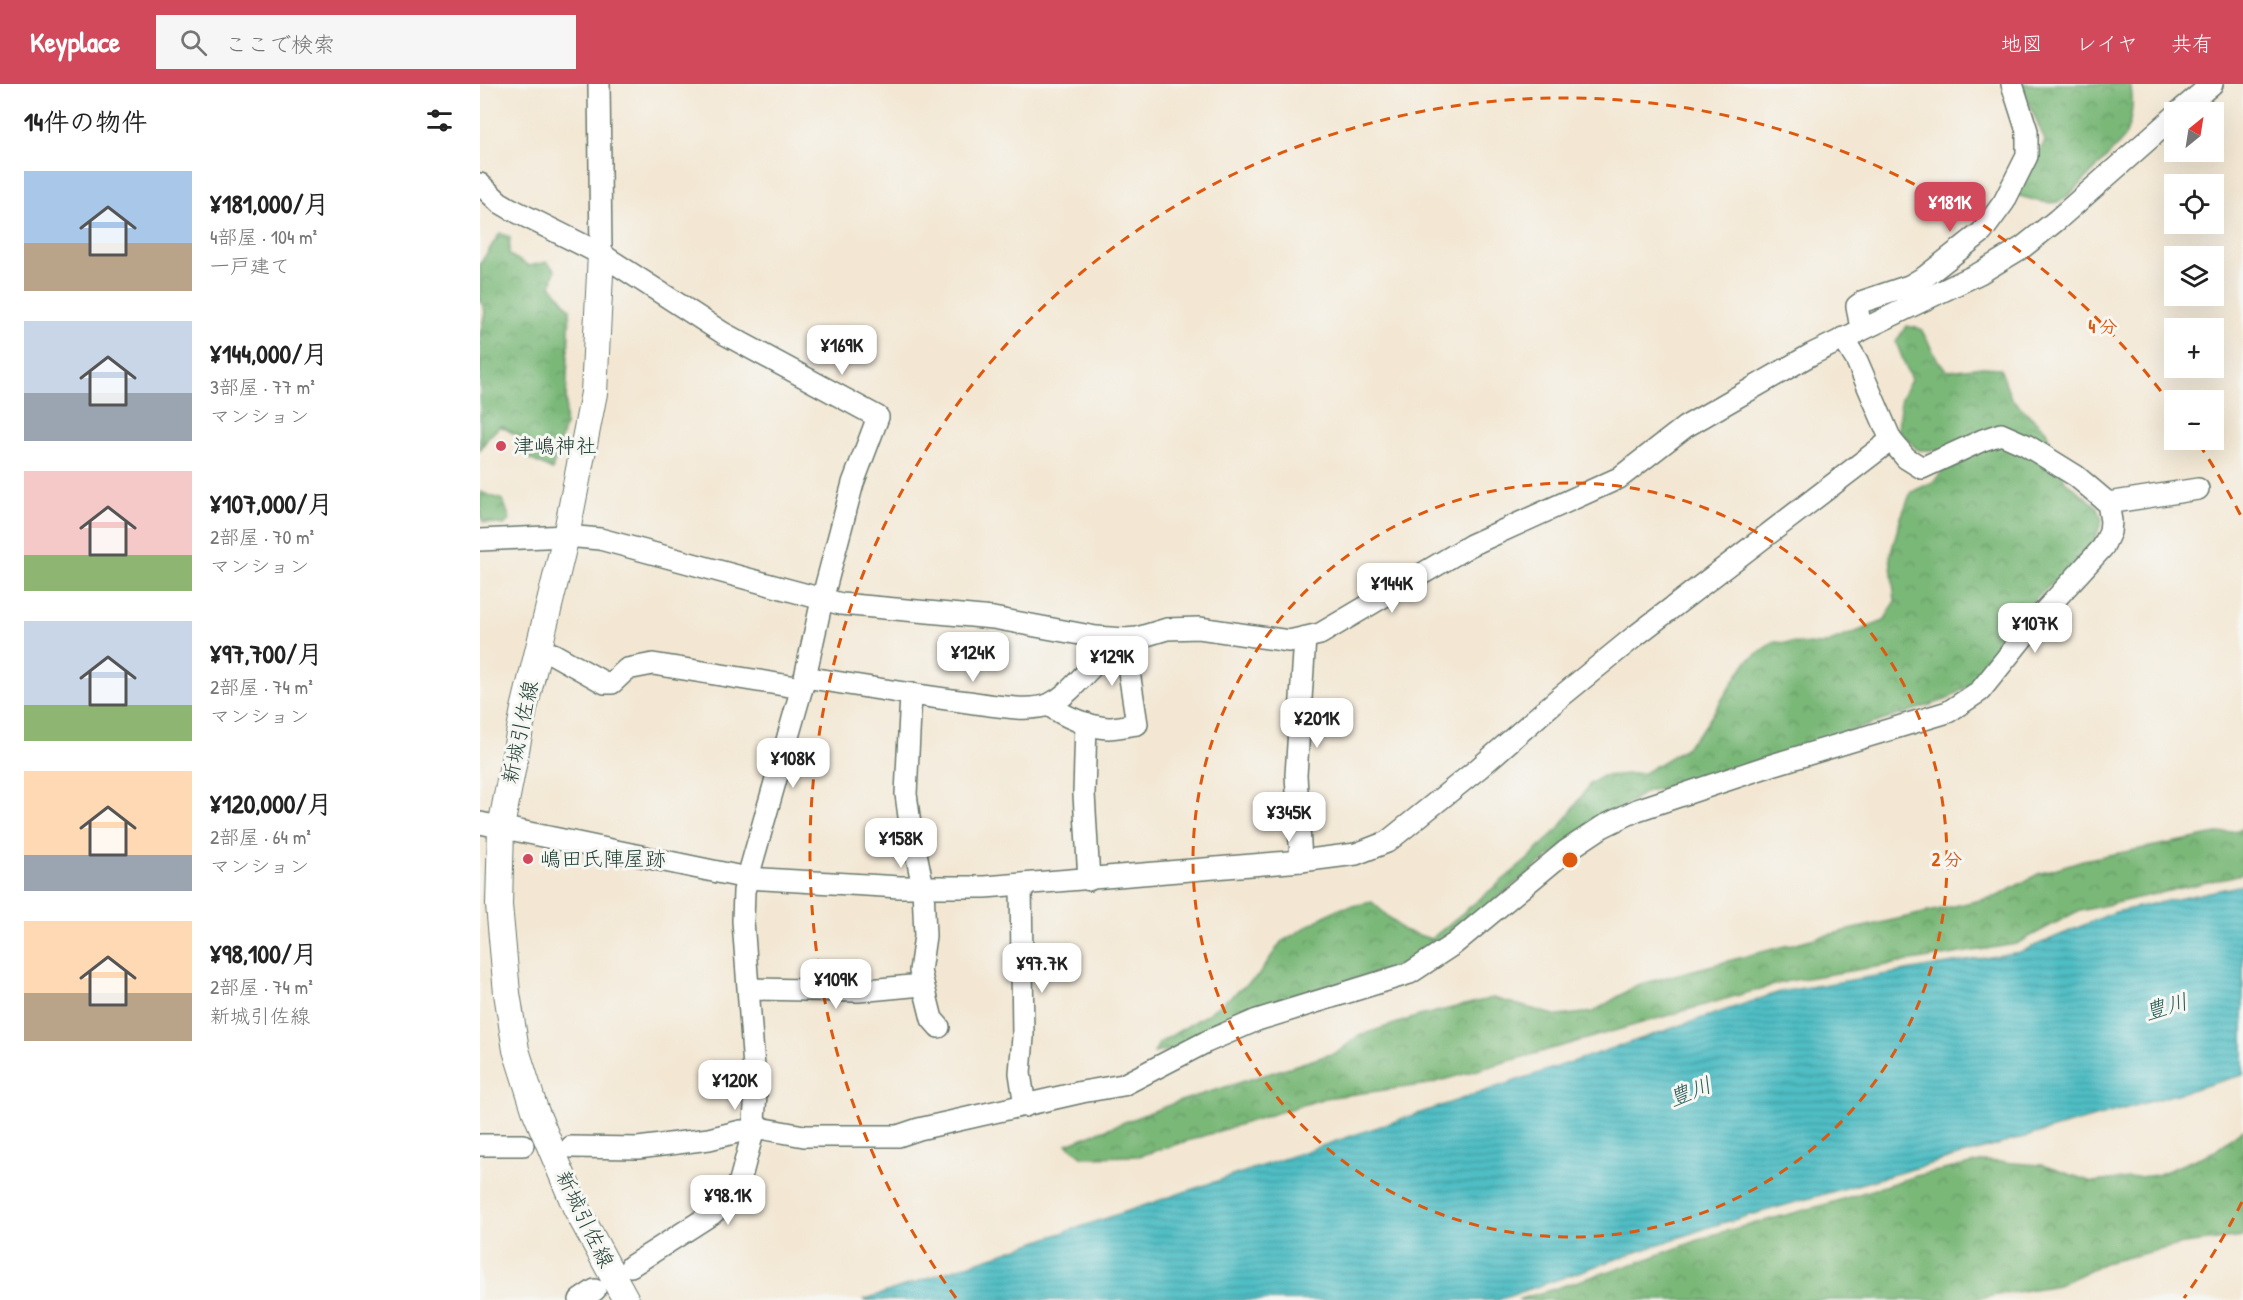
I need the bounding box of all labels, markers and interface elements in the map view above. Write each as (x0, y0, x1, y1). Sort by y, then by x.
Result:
search box (156, 15, 576, 69)
text: Keyplace (30, 23, 120, 61)
icon: search (177, 26, 210, 59)
text: ここで検索 (225, 29, 335, 59)
text: 地図 (2001, 29, 2043, 58)
text: レイヤ (2076, 29, 2138, 58)
text: 共有 (2171, 29, 2213, 58)
north arrow (2164, 102, 2224, 162)
map controls (2164, 102, 2224, 450)
text: 14件の物件 (24, 104, 147, 139)
icon: filters (423, 104, 456, 137)
button: locate (2164, 174, 2224, 234)
pin: ¥181K (1908, 182, 1992, 233)
text: ¥181,000/月 (210, 186, 329, 221)
text: ¥181K (1929, 188, 1971, 215)
icon: home (72, 195, 144, 267)
text: 4部屋 · 104 m² (210, 223, 317, 250)
button: layers (2164, 246, 2224, 306)
text: 一戸建て (210, 252, 290, 279)
text: 4 分 (2089, 314, 2117, 339)
button: + (2164, 318, 2224, 378)
pin: ¥169K (800, 325, 884, 376)
text: ¥169K (821, 331, 863, 358)
text: ¥144,000/月 (210, 336, 328, 371)
icon: home (72, 345, 144, 417)
text: 3部屋 · 77 m² (210, 373, 315, 400)
button: − (2164, 390, 2224, 450)
text: マンション (210, 402, 309, 429)
place label: 津嶋神社 (513, 431, 597, 460)
marker: 津嶋神社 (494, 439, 508, 453)
text: ¥107,000/月 (210, 486, 333, 521)
icon: home (72, 495, 144, 567)
text: 2部屋 · 70 m² (210, 523, 314, 550)
text: マンション (210, 552, 309, 579)
pin: ¥144K (1350, 563, 1434, 614)
text: ¥144K (1371, 569, 1413, 596)
pin: ¥107K (1993, 603, 2077, 654)
text: ¥107K (2012, 609, 2058, 636)
pin: ¥124K (931, 632, 1015, 683)
text: ¥97,700/月 (210, 636, 323, 671)
pin: ¥129K (1070, 636, 1154, 687)
text: ¥124K (951, 638, 995, 665)
text: ¥129K (1090, 642, 1134, 669)
icon: home (72, 645, 144, 717)
text: 2部屋 · 74 m² (210, 673, 313, 700)
street label: 新城引佐線 (494, 678, 545, 786)
pin: ¥201K (1275, 698, 1359, 749)
text: マンション (210, 702, 309, 729)
text: ¥201K (1294, 704, 1340, 731)
pin: ¥108K (751, 738, 835, 789)
text: ¥108K (771, 744, 815, 771)
text: ¥120,000/月 (210, 786, 333, 821)
pin: ¥345K (1247, 792, 1331, 843)
icon: home (72, 795, 144, 867)
text: ¥345K (1267, 798, 1311, 825)
pin: ¥158K (859, 818, 943, 869)
text: 2部屋 · 64 m² (210, 823, 311, 850)
text: ¥158K (879, 824, 923, 851)
place label: 嶋田氏陣屋跡 (540, 844, 666, 873)
text: 2 分 (1932, 847, 1962, 872)
centre of rings (1560, 850, 1580, 870)
text: マンション (210, 852, 309, 879)
marker: 嶋田氏陣屋跡 (521, 852, 535, 866)
text: ¥98,100/月 (210, 936, 318, 971)
pin: ¥97.7K (993, 943, 1091, 994)
icon: home (72, 945, 144, 1017)
text: ¥97.7K (1016, 949, 1068, 976)
pin: ¥109K (794, 959, 878, 1010)
text: ¥109K (814, 965, 858, 992)
text: 2部屋 · 74 m² (210, 973, 313, 1000)
water label: 豊川 (2141, 986, 2191, 1026)
text: 新城引佐線 (210, 1002, 310, 1029)
pin: ¥120K (693, 1060, 777, 1111)
text: ¥120K (712, 1066, 758, 1093)
water label: 豊川 (1664, 1069, 1716, 1113)
street label: 新城引佐線 (549, 1165, 621, 1272)
pin: ¥98.1K (679, 1175, 777, 1226)
text: ¥98.1K (704, 1181, 752, 1208)

